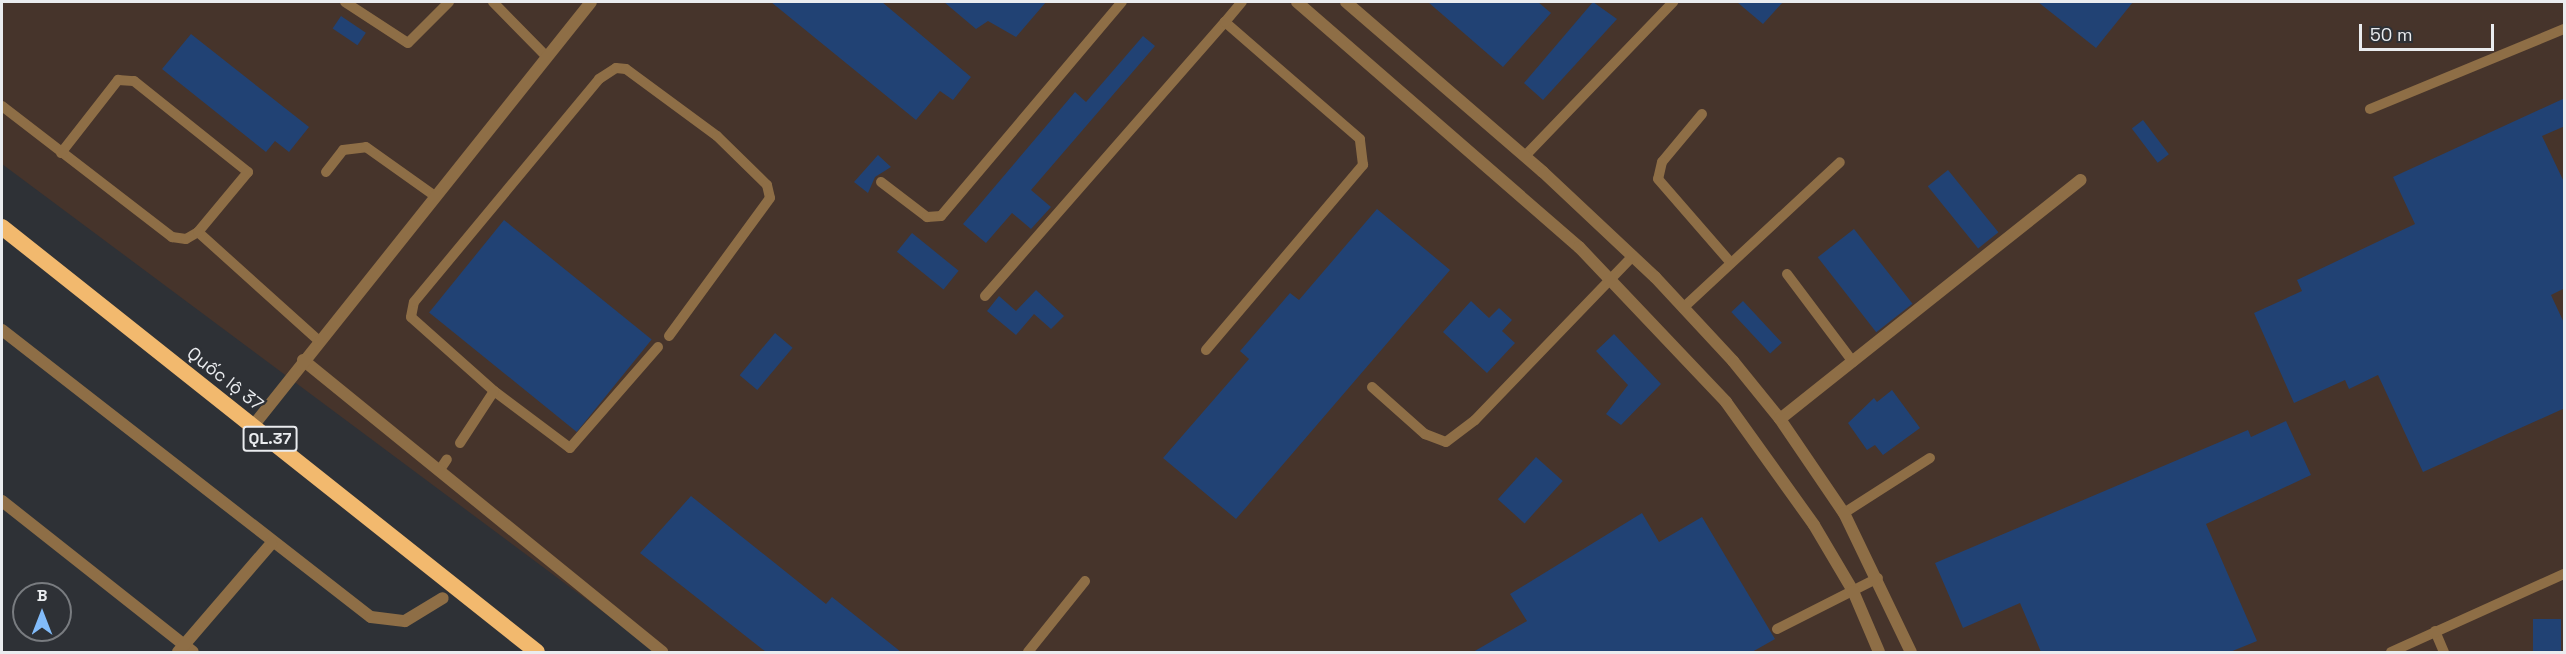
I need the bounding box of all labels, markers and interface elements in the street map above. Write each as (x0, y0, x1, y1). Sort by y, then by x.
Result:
scale bar (2362, 12, 2497, 50)
text: 50 m (2370, 23, 2412, 46)
street label: Quốc lộ 37 (183, 343, 267, 415)
road number: QL.37 (242, 426, 298, 452)
north arrow (12, 582, 72, 642)
text: B (37, 585, 47, 606)

